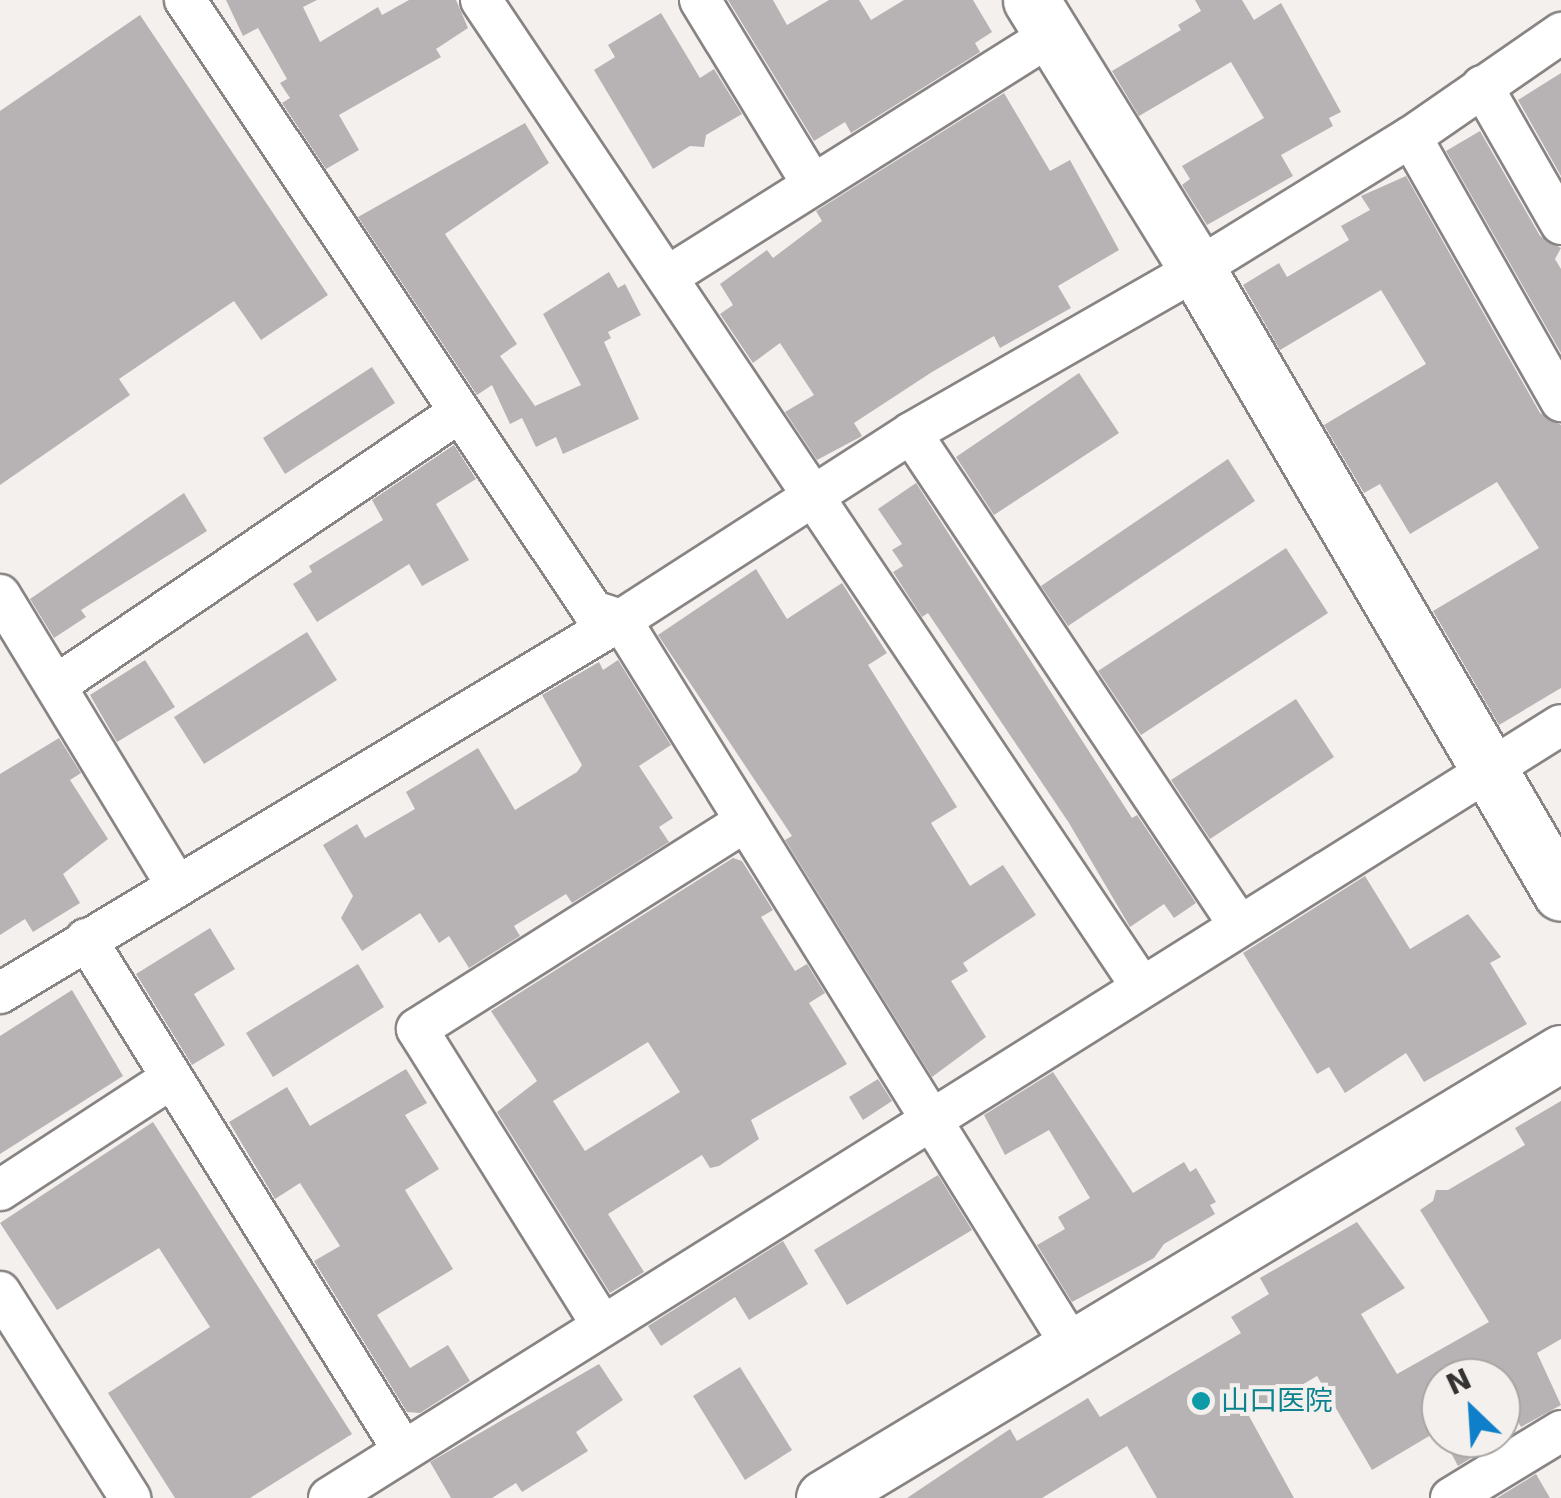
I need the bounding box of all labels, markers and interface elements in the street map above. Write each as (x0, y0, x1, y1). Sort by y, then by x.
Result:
north arrow (1421, 1358, 1521, 1458)
text: N (1441, 1362, 1477, 1402)
place label: 山口医院 (1221, 1384, 1333, 1418)
marker: 山口医院 (1190, 1390, 1212, 1412)

